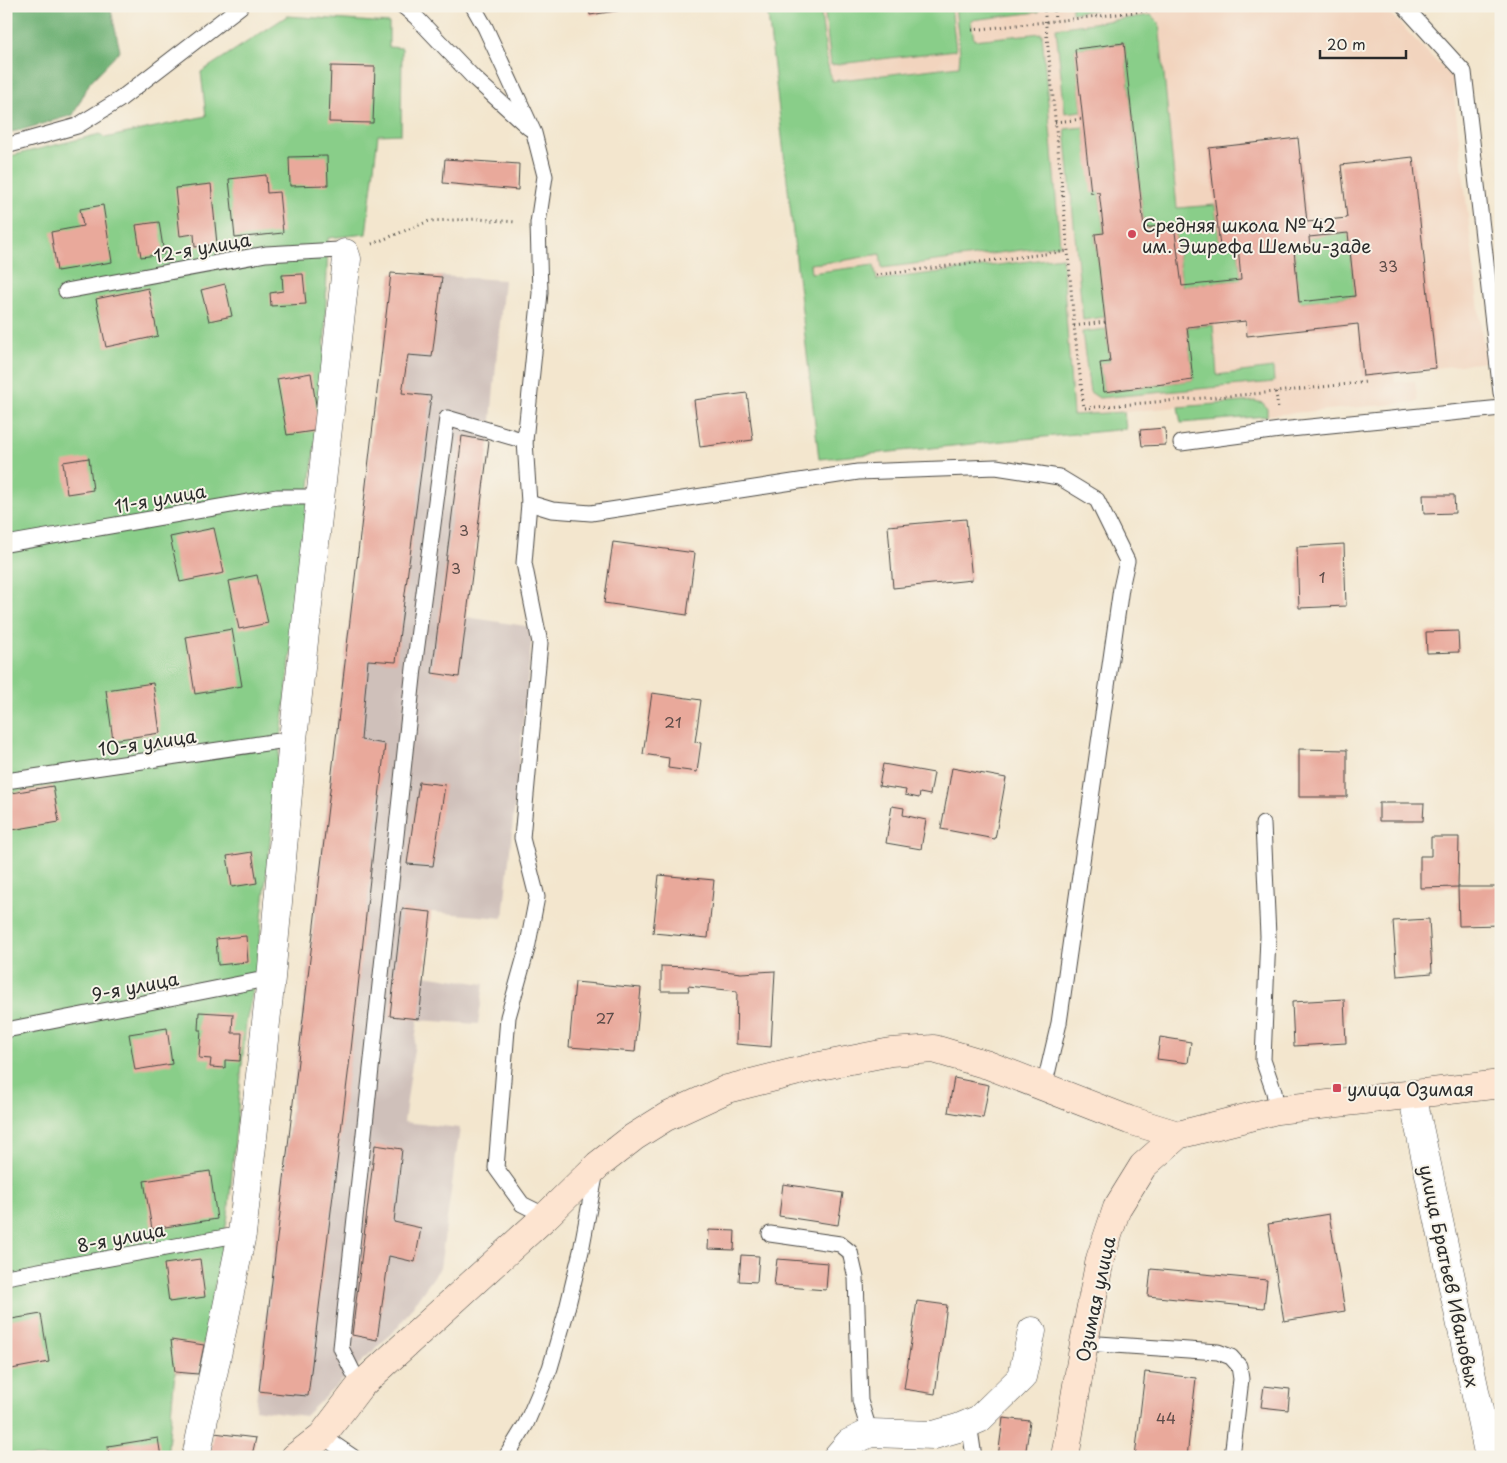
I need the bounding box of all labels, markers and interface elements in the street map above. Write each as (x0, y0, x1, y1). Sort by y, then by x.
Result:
scale bar (1320, 28, 1406, 60)
text: 20 m (1327, 32, 1366, 55)
place label: Средняя школа № 42 им. Эшрефа Шемьи-заде (1142, 211, 1371, 259)
street label: 12-я улица (151, 225, 253, 269)
marker: Средняя школа № 42 им. Эшрефа Шемьи-заде (1126, 228, 1138, 240)
house number: 33 (1378, 254, 1398, 277)
street label: 11-я улица (112, 477, 209, 519)
house number: 3 (459, 518, 469, 541)
house number: 3 (451, 556, 461, 579)
house number: 1 (1319, 565, 1325, 588)
house number: 21 (664, 710, 682, 733)
street label: 10-я улица (96, 722, 199, 762)
street label: 9-я улица (89, 964, 182, 1008)
house number: 27 (596, 1006, 615, 1029)
place label: улица Озимая (1347, 1075, 1474, 1102)
marker: улица Озимая (1331, 1082, 1343, 1094)
street label: улица Братьев Ивановых (1413, 1162, 1487, 1390)
street label: 8-я улица (75, 1215, 168, 1259)
street label: Озимая улица (1069, 1233, 1122, 1364)
house number: 44 (1156, 1406, 1176, 1429)

